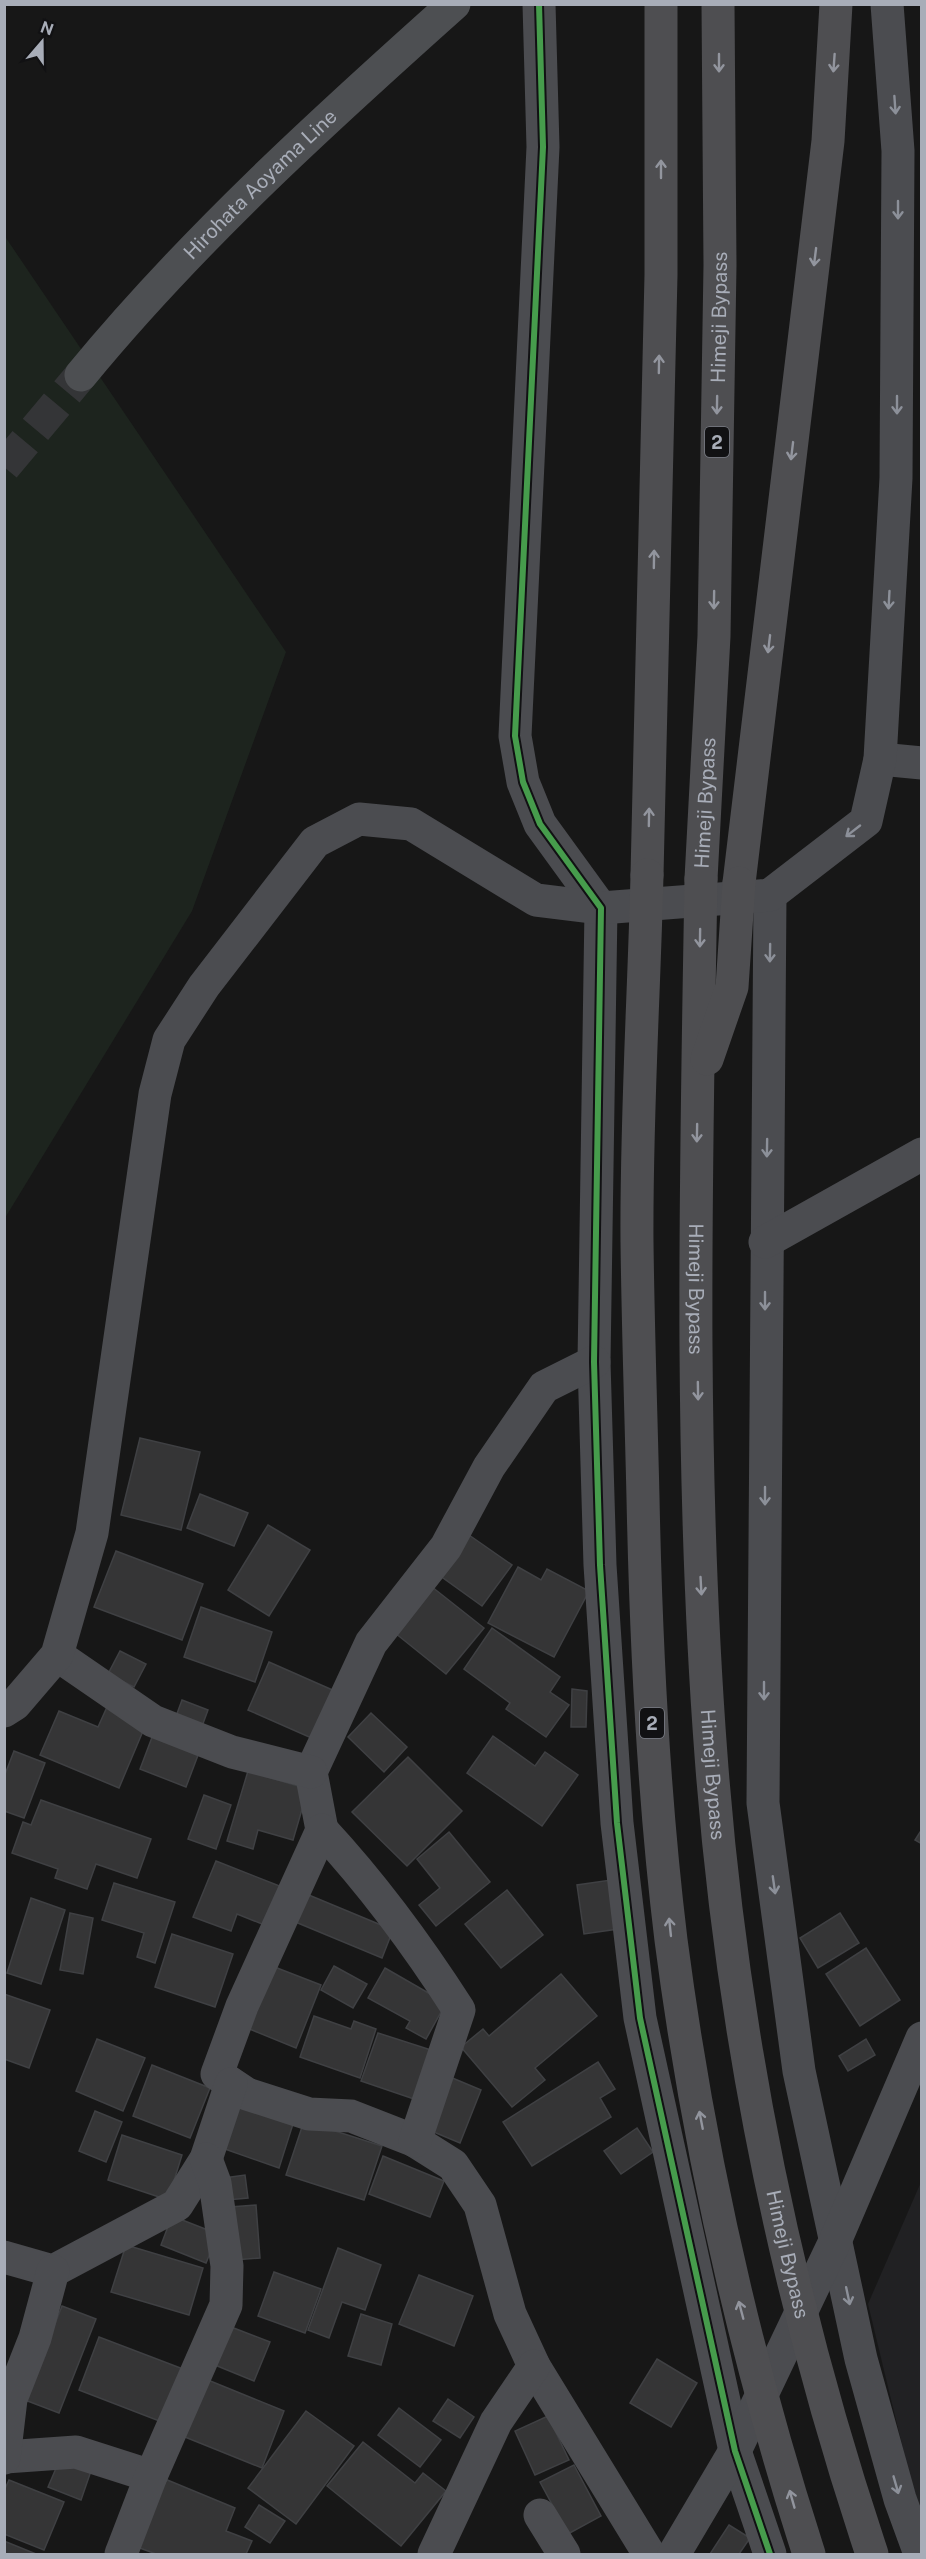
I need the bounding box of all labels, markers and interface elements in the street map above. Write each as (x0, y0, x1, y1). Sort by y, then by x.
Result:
north arrow (12, 12, 72, 72)
text: N (38, 17, 56, 39)
one-way arrow (713, 52, 725, 72)
one-way arrow (828, 52, 839, 72)
one-way arrow (890, 94, 901, 114)
street label: Hirohata Aoyama Line (179, 104, 342, 264)
one-way arrow (655, 160, 667, 180)
one-way arrow (892, 199, 904, 219)
one-way arrow (809, 247, 820, 266)
street label: Himeji Bypass (706, 252, 732, 383)
one-way arrow (653, 355, 665, 375)
one-way arrow (712, 394, 723, 414)
one-way arrow (891, 394, 903, 414)
road number: 2 (705, 427, 729, 457)
one-way arrow (786, 440, 797, 460)
one-way arrow (649, 550, 660, 570)
one-way arrow (708, 589, 720, 609)
one-way arrow (884, 589, 895, 609)
one-way arrow (763, 634, 774, 654)
street label: Himeji Bypass (690, 737, 721, 869)
one-way arrow (643, 807, 654, 827)
one-way arrow (846, 824, 862, 837)
one-way arrow (694, 927, 706, 947)
one-way arrow (764, 943, 775, 963)
one-way arrow (691, 1122, 703, 1142)
one-way arrow (761, 1138, 773, 1158)
street label: Himeji Bypass (684, 1223, 708, 1355)
one-way arrow (759, 1290, 771, 1310)
one-way arrow (692, 1380, 704, 1400)
one-way arrow (759, 1485, 771, 1505)
one-way arrow (696, 1575, 707, 1595)
one-way arrow (758, 1680, 769, 1700)
road number: 2 (640, 1708, 664, 1738)
street label: Himeji Bypass (696, 1708, 730, 1841)
one-way arrow (768, 1875, 779, 1894)
one-way arrow (664, 1918, 675, 1937)
one-way arrow (695, 2110, 706, 2130)
street label: Himeji Bypass (761, 2188, 814, 2321)
one-way arrow (843, 2286, 854, 2305)
one-way arrow (735, 2301, 746, 2320)
one-way arrow (891, 2475, 902, 2494)
one-way arrow (786, 2490, 797, 2509)

